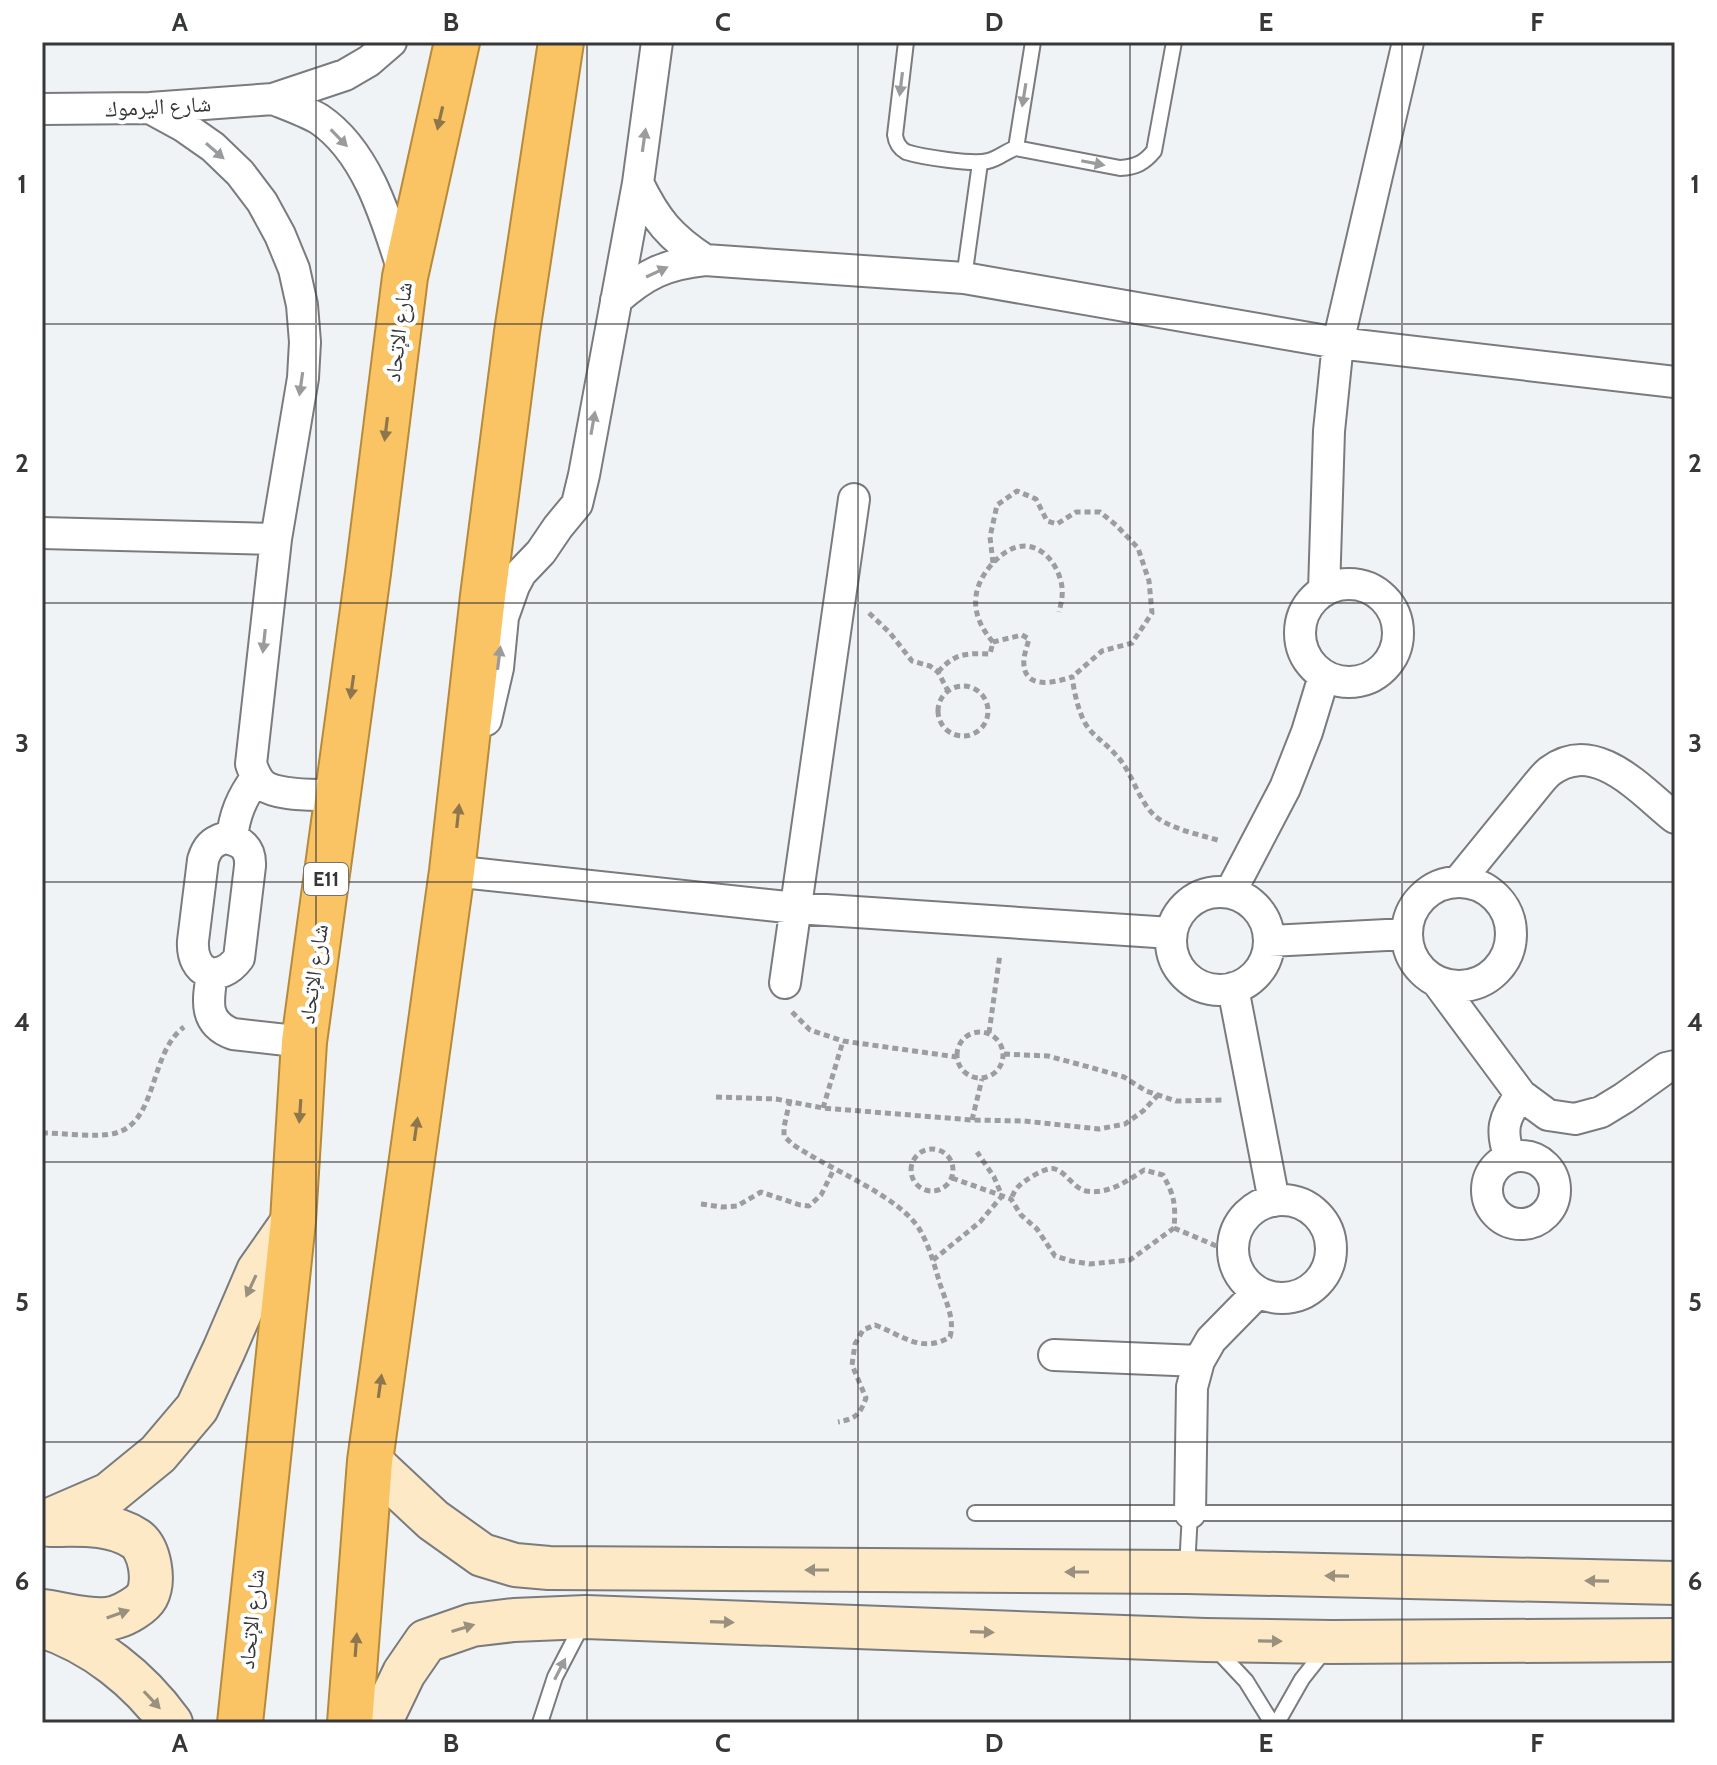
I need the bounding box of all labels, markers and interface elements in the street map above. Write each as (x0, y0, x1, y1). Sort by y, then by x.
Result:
text: A (172, 6, 189, 38)
text: B (443, 6, 459, 38)
text: C (715, 6, 731, 38)
text: D (985, 6, 1003, 38)
text: E (1259, 6, 1273, 38)
text: F (1530, 6, 1544, 38)
one-way arrow (894, 71, 907, 96)
one-way arrow (1018, 83, 1030, 108)
street label: شارع اليرموك (104, 90, 212, 123)
one-way arrow (433, 106, 446, 131)
one-way arrow (638, 127, 651, 152)
one-way arrow (330, 128, 348, 147)
one-way arrow (206, 141, 225, 159)
one-way arrow (1081, 157, 1106, 169)
text: 1 (17, 168, 27, 200)
text: 1 (1690, 168, 1700, 200)
one-way arrow (645, 265, 668, 279)
street label: شارع الإتحاد (379, 281, 418, 383)
one-way arrow (294, 372, 307, 397)
one-way arrow (588, 411, 600, 436)
one-way arrow (379, 417, 392, 442)
text: 2 (15, 447, 29, 479)
text: 2 (1688, 447, 1702, 479)
one-way arrow (257, 629, 270, 654)
one-way arrow (493, 645, 506, 670)
one-way arrow (346, 675, 359, 700)
text: 3 (15, 727, 29, 759)
text: 3 (1688, 727, 1702, 759)
one-way arrow (452, 803, 465, 828)
road number: E11 (304, 863, 348, 895)
street label: شارع الإتحاد (293, 923, 334, 1026)
text: 4 (14, 1006, 30, 1038)
text: 4 (1687, 1006, 1703, 1038)
one-way arrow (293, 1099, 306, 1124)
one-way arrow (410, 1116, 423, 1141)
one-way arrow (244, 1274, 257, 1298)
text: 5 (15, 1286, 29, 1318)
text: 5 (1688, 1286, 1702, 1318)
one-way arrow (374, 1374, 387, 1399)
one-way arrow (804, 1564, 829, 1576)
text: 6 (15, 1565, 29, 1597)
text: 6 (1688, 1565, 1702, 1597)
one-way arrow (1064, 1566, 1089, 1578)
street label: شارع الإتحاد (233, 1568, 270, 1670)
one-way arrow (1324, 1569, 1349, 1582)
one-way arrow (1584, 1575, 1609, 1587)
one-way arrow (106, 1608, 130, 1620)
one-way arrow (710, 1616, 735, 1629)
one-way arrow (452, 1621, 476, 1634)
one-way arrow (970, 1625, 995, 1638)
one-way arrow (350, 1632, 363, 1657)
one-way arrow (1258, 1635, 1283, 1647)
one-way arrow (553, 1657, 566, 1680)
one-way arrow (143, 1689, 160, 1709)
text: A (172, 1727, 189, 1759)
text: B (443, 1727, 459, 1759)
text: C (715, 1727, 731, 1759)
text: D (985, 1727, 1003, 1759)
text: E (1259, 1727, 1273, 1759)
text: F (1530, 1727, 1544, 1759)

